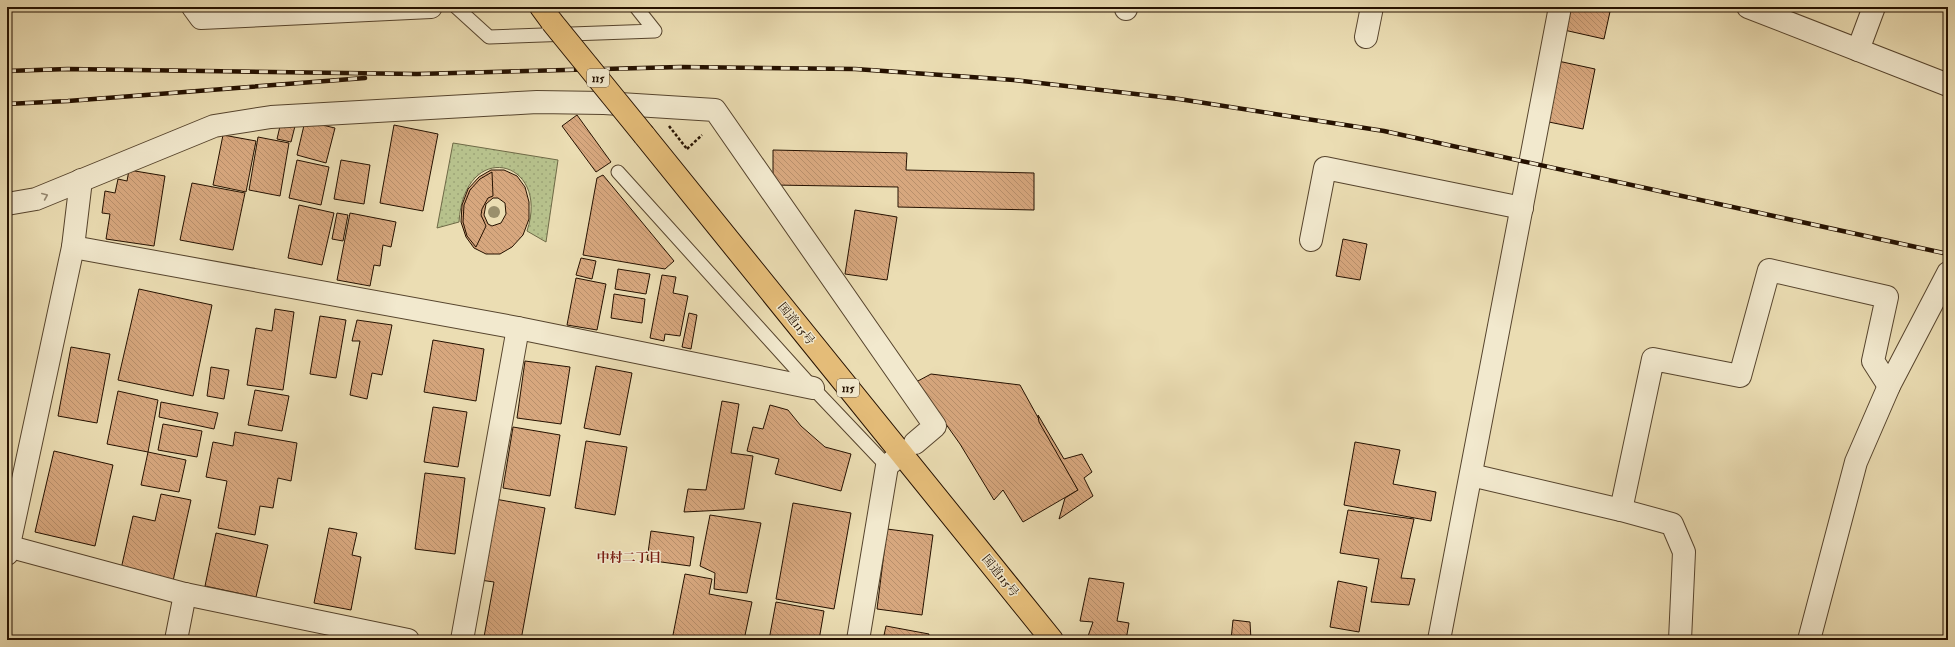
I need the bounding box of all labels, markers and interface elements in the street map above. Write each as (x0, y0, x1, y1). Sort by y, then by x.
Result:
road number: 115 (587, 69, 609, 87)
one-way arrow (41, 192, 48, 200)
street label: 国道115号 (774, 300, 818, 348)
road number: 115 (837, 379, 859, 397)
district label: 中村二丁目 (596, 550, 662, 566)
street label: 国道115号 (978, 552, 1022, 600)

